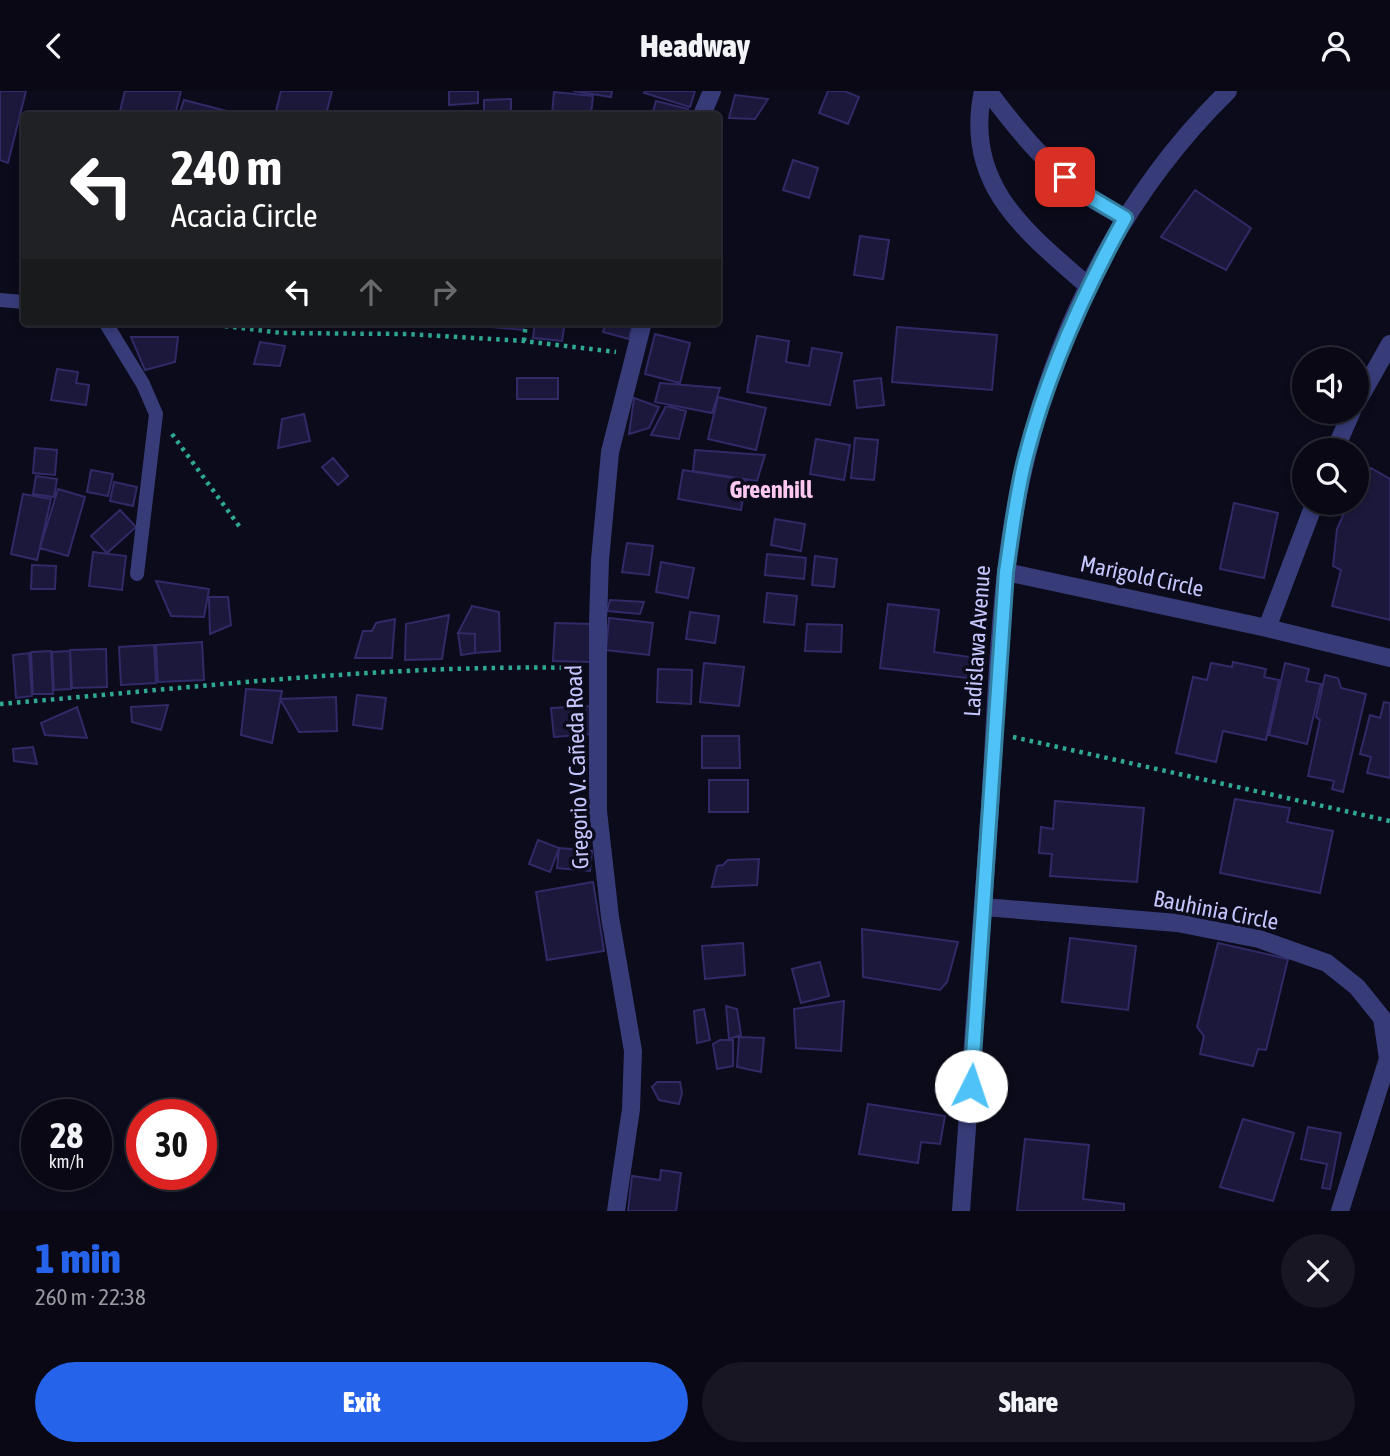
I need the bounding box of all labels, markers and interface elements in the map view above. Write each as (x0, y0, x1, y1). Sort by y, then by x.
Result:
icon: back (35, 27, 73, 65)
text: Headway (640, 27, 750, 64)
icon: person (1317, 27, 1355, 65)
text: 240 m (171, 139, 282, 195)
icon: left (56, 140, 147, 231)
pin (1035, 147, 1095, 207)
icon: arrive (1046, 158, 1084, 196)
text: Acacia Circle (171, 197, 318, 234)
icon: left (279, 273, 317, 311)
icon: ahead (352, 273, 390, 311)
icon: right (425, 273, 463, 311)
map controls (1292, 347, 1369, 515)
button: sound (1292, 347, 1369, 424)
button: search (1292, 438, 1369, 515)
district label: Greenhill (730, 476, 813, 503)
street label: Marigold Circle (1078, 550, 1206, 602)
street label: Ladislawa Avenue (959, 564, 995, 718)
street label: Gregorio V. Cañeda Road (560, 664, 594, 870)
street label: Bauhinia Circle (1151, 885, 1281, 935)
position arrow (934, 1049, 1008, 1123)
speed limit sign: 30 (126, 1099, 217, 1190)
text: 28 (50, 1115, 83, 1155)
text: km/h (49, 1151, 84, 1172)
text: 1 min (35, 1234, 121, 1282)
button: close (1281, 1234, 1355, 1308)
text: 260 m · 22:38 (35, 1284, 146, 1310)
button: Exit (35, 1362, 688, 1442)
button: Share (702, 1362, 1355, 1442)

